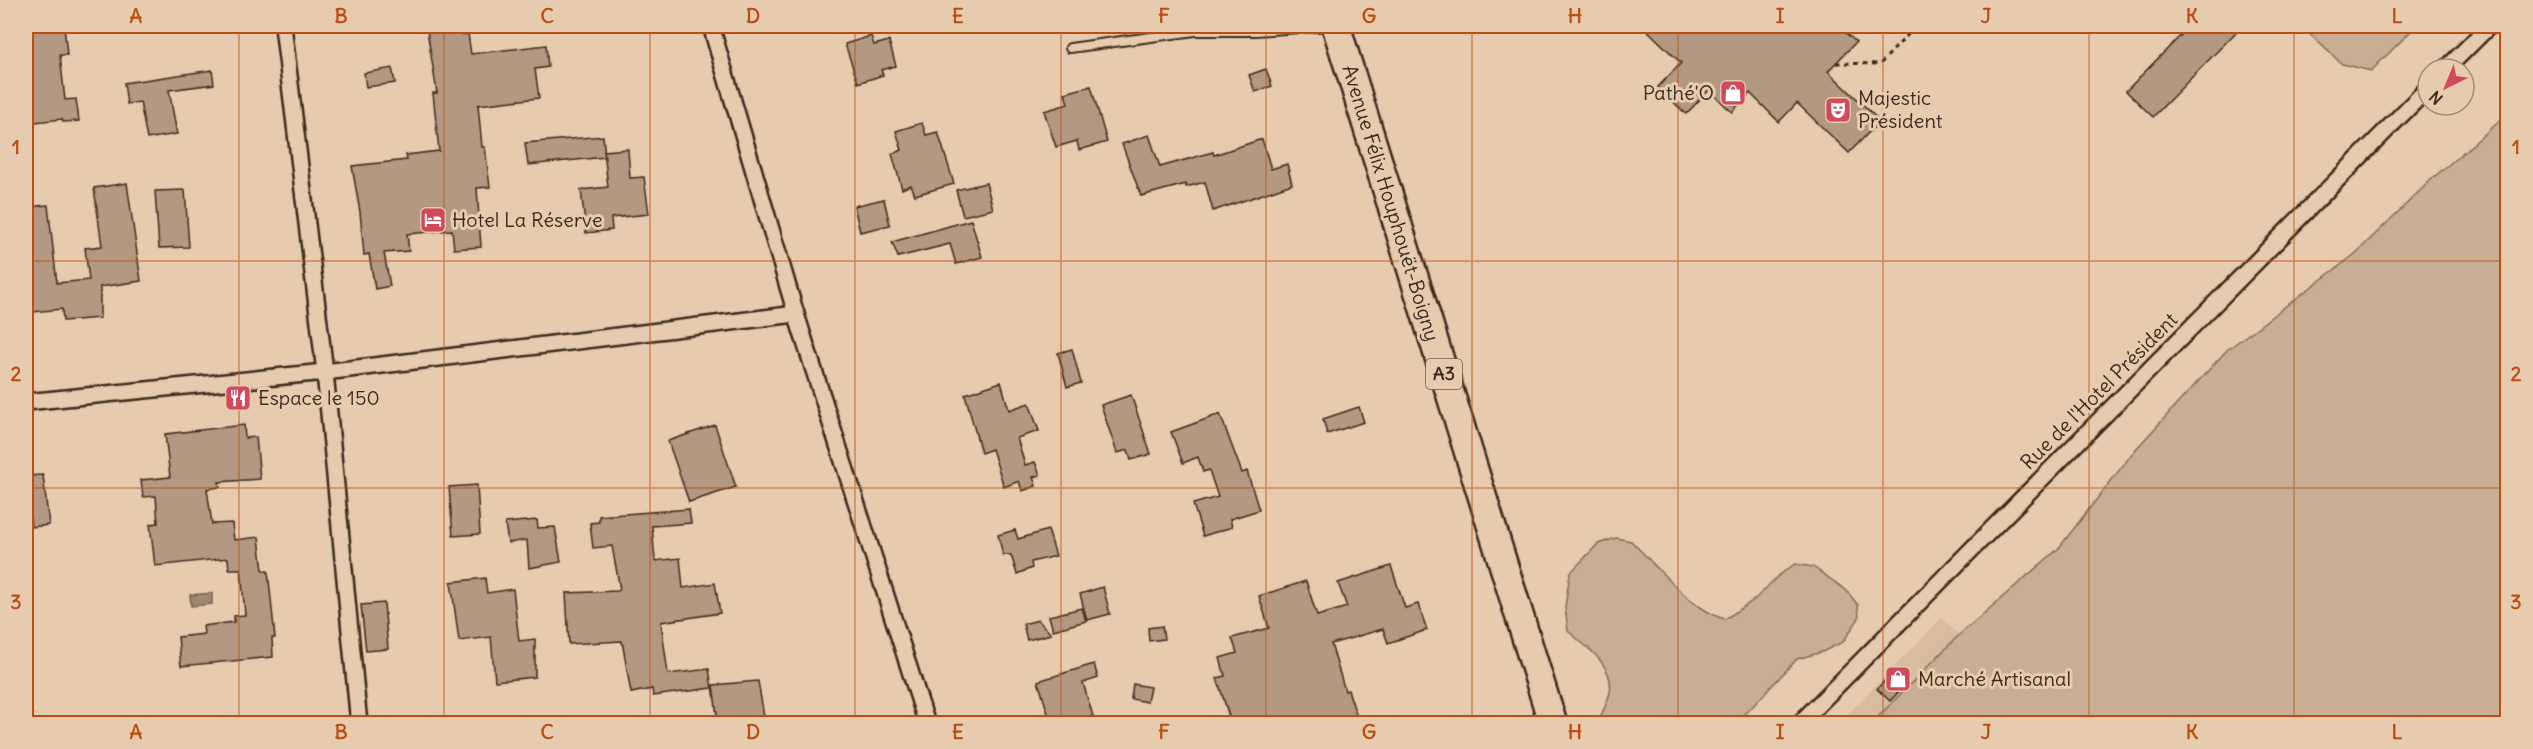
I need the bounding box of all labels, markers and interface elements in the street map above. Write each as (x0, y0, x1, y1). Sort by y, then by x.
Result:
text: A (130, 3, 143, 28)
text: B (334, 3, 348, 28)
text: C (540, 3, 554, 28)
text: D (746, 3, 760, 28)
text: E (952, 3, 964, 28)
text: F (1158, 3, 1170, 28)
text: G (1362, 3, 1376, 28)
text: H (1568, 3, 1582, 28)
text: I (1776, 3, 1785, 28)
text: J (1981, 3, 1992, 28)
text: K (2186, 3, 2199, 28)
text: L (2392, 3, 2403, 28)
north arrow (2416, 57, 2476, 117)
street label: Avenue Félix Houphouët-Boigny (1337, 62, 1446, 344)
shop icon: Pathé'O (1718, 78, 1748, 108)
place label: Pathé'O (1643, 80, 1714, 105)
place label: Majestic Président (1858, 85, 1943, 133)
text: N (2425, 87, 2447, 109)
theatre icon: Majestic Président (1823, 95, 1853, 125)
text: 1 (12, 134, 20, 159)
text: 1 (2512, 134, 2520, 159)
hotel icon: Hotel La Réserve (418, 205, 448, 235)
place label: Hotel La Réserve (452, 207, 603, 232)
street label: Rue de l'Hotel Président (2015, 307, 2183, 474)
road number: A3 (1426, 359, 1462, 389)
text: 2 (11, 361, 22, 386)
text: 2 (2511, 361, 2522, 386)
restaurant icon: Espace le 150 (223, 383, 253, 413)
place label: Espace le 150 (258, 385, 380, 410)
text: 3 (10, 589, 22, 614)
text: 3 (2510, 589, 2522, 614)
shop icon: Marché Artisanal (1883, 664, 1913, 694)
place label: Marché Artisanal (1918, 666, 2071, 691)
text: A (130, 719, 143, 744)
text: B (334, 719, 348, 744)
text: C (540, 719, 554, 744)
text: D (746, 719, 760, 744)
text: E (952, 719, 964, 744)
text: F (1158, 719, 1170, 744)
text: G (1362, 719, 1376, 744)
text: H (1568, 719, 1582, 744)
text: I (1776, 719, 1785, 744)
text: J (1981, 719, 1992, 744)
text: K (2186, 719, 2199, 744)
text: L (2392, 719, 2403, 744)

